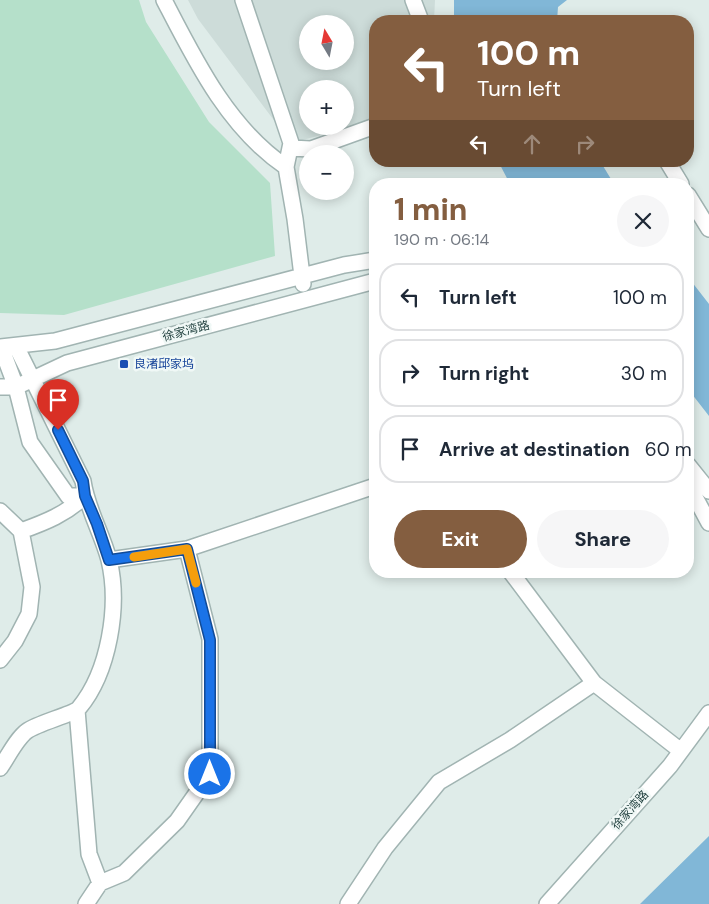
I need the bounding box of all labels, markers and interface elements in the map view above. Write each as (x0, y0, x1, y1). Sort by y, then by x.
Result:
north arrow (299, 15, 354, 70)
map controls (299, 15, 354, 200)
text: 100 m (477, 30, 580, 76)
icon: left (394, 35, 459, 100)
text: Turn left (477, 74, 561, 103)
button: + (299, 80, 354, 135)
icon: left (465, 130, 493, 158)
icon: ahead (518, 130, 546, 158)
icon: right (571, 130, 599, 158)
button: − (299, 145, 354, 200)
text: 1 min (394, 190, 467, 229)
button: close (617, 195, 669, 247)
text: 190 m · 06:14 (394, 229, 489, 250)
icon: left (396, 283, 424, 311)
text: Turn left (439, 285, 517, 310)
text: 100 m (613, 285, 667, 310)
street label: 徐家湾路 (161, 317, 211, 345)
place label: 良渚邱家坞 (134, 356, 194, 372)
marker: 良渚邱家坞 (118, 358, 130, 370)
icon: right (396, 359, 424, 387)
text: Turn right (439, 361, 529, 386)
text: 30 m (621, 361, 667, 386)
pin (37, 379, 79, 430)
icon: arrive (44, 386, 72, 414)
icon: arrive (396, 435, 424, 463)
text: Arrive at destination (439, 437, 630, 462)
text: 60 m (645, 437, 692, 462)
button: Exit (394, 510, 527, 568)
button: Share (537, 510, 669, 568)
position arrow (183, 747, 235, 799)
street label: 徐家湾路 (608, 787, 652, 833)

